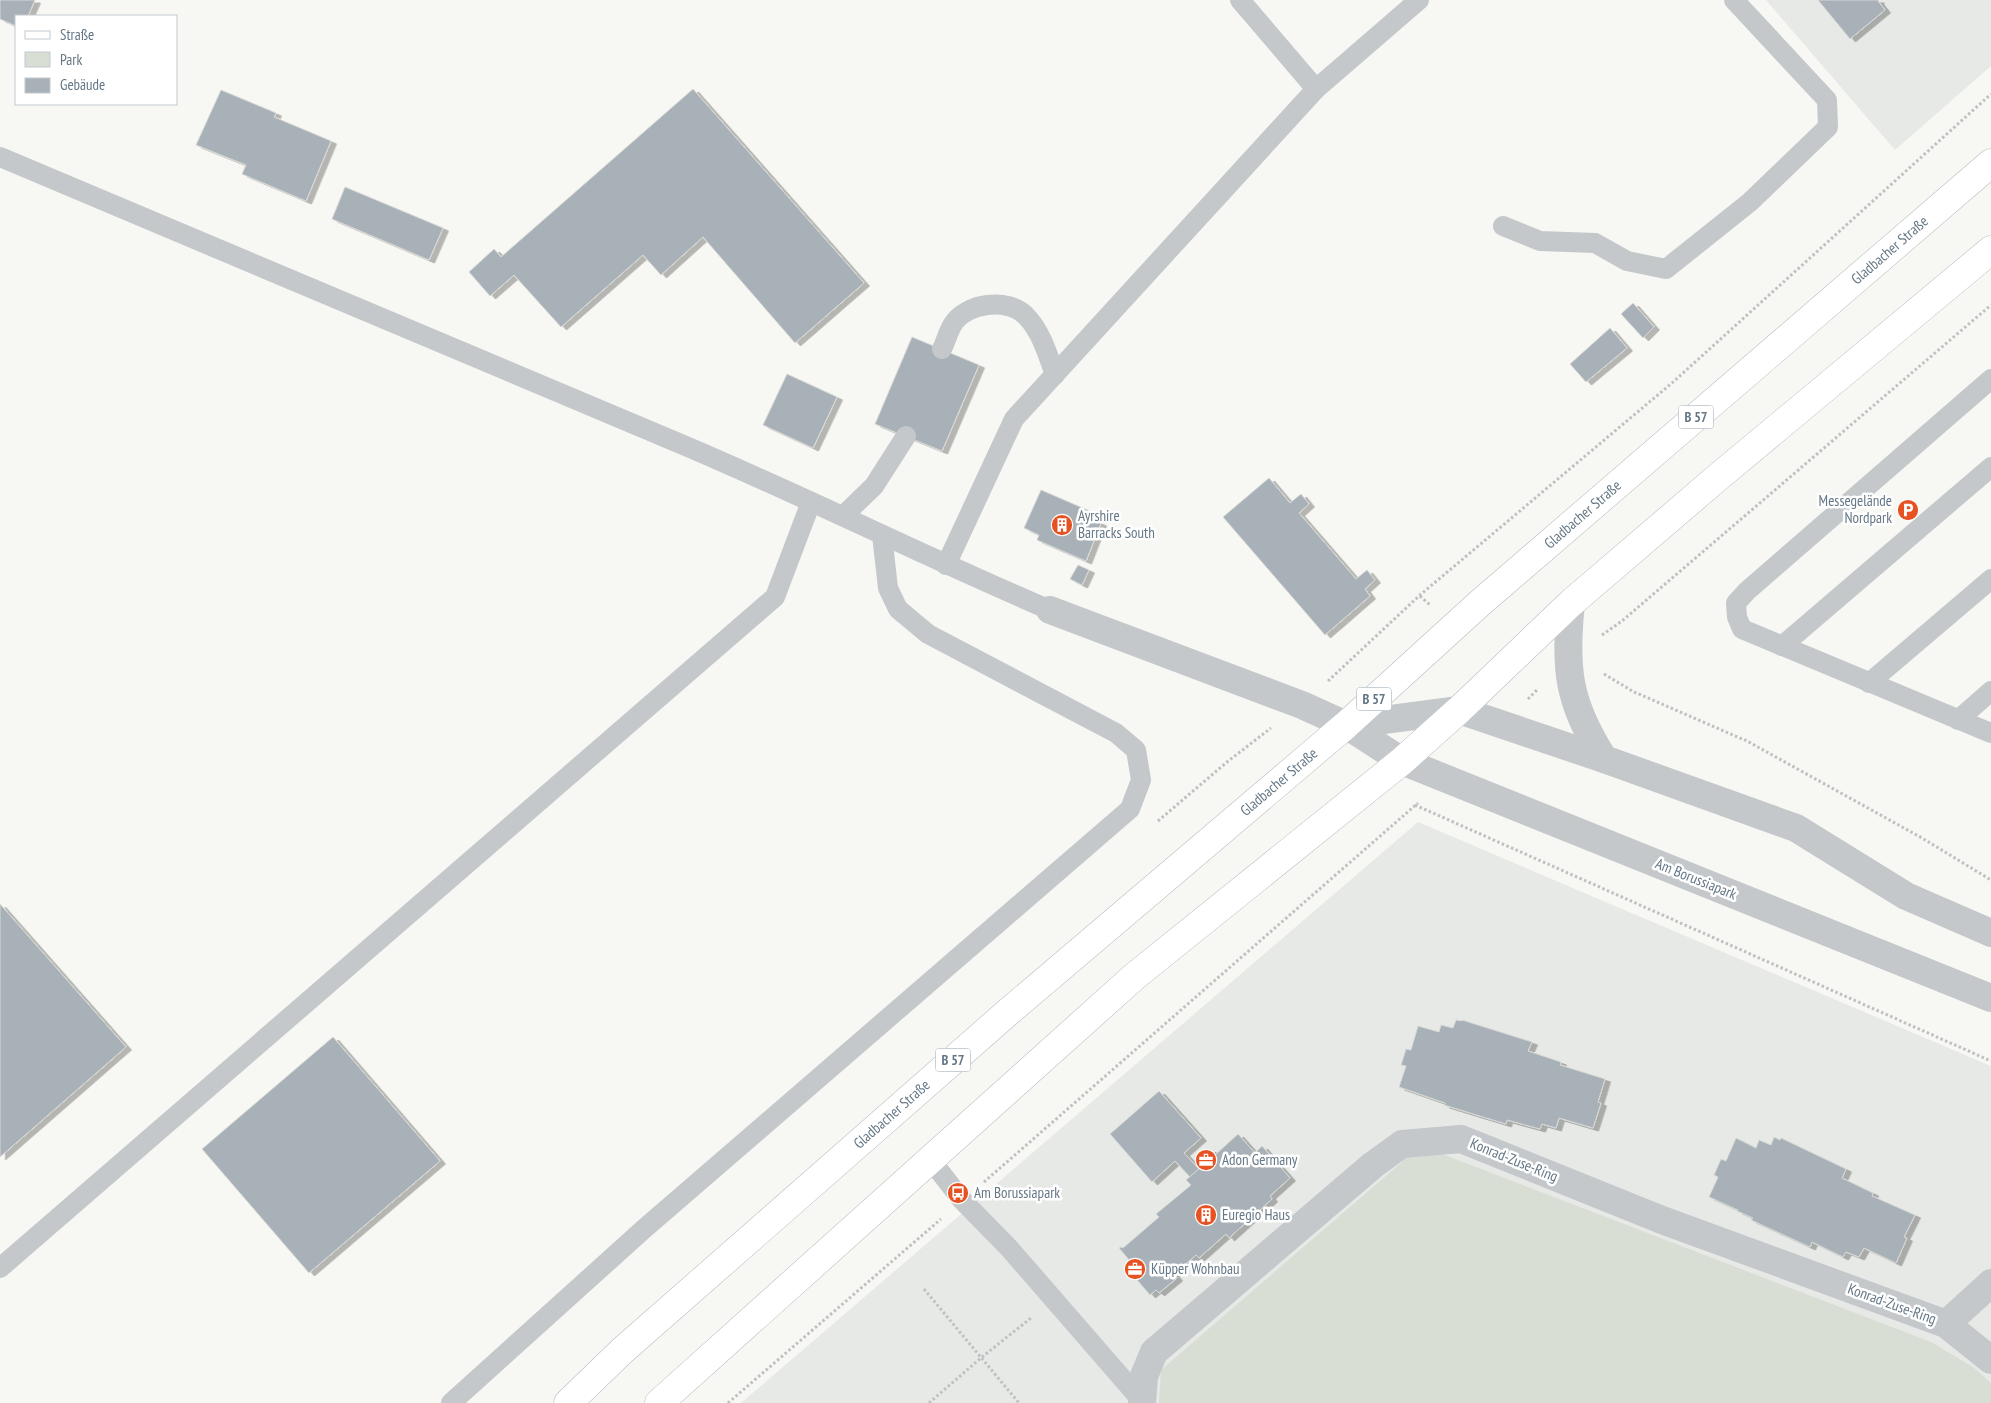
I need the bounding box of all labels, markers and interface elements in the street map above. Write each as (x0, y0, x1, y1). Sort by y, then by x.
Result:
legend (15, 15, 178, 105)
text: Straße (60, 25, 94, 44)
text: Park (60, 50, 82, 69)
text: Gebäude (60, 75, 105, 94)
street label: Gladbacher Straße (1847, 211, 1932, 288)
road number: B 57 (1678, 406, 1714, 428)
street label: Gladbacher Straße (1540, 476, 1625, 552)
place label: Messegelände Nordpark (1819, 491, 1892, 527)
parking icon: Messegelände Nordpark (1896, 498, 1920, 522)
place label: Ayrshire Barracks South (1078, 506, 1155, 542)
building icon: Ayrshire Barracks South (1050, 513, 1074, 537)
road number: B 57 (1356, 688, 1392, 711)
street label: Gladbacher Straße (1236, 743, 1321, 820)
street label: Am Borussiapark (1653, 854, 1740, 904)
road number: B 57 (936, 1048, 970, 1072)
street label: Gladbacher Straße (849, 1075, 934, 1152)
street label: Konrad-Zuse-Ring (1468, 1133, 1561, 1186)
office icon: Adon Germany (1194, 1148, 1218, 1172)
place label: Adon Germany (1222, 1150, 1298, 1169)
bus stop icon: Am Borussiapark (946, 1181, 970, 1205)
place label: Am Borussiapark (974, 1183, 1060, 1202)
building icon: Euregio Haus (1194, 1203, 1218, 1227)
place label: Euregio Haus (1222, 1205, 1290, 1224)
office icon: Küpper Wohnbau (1123, 1257, 1147, 1281)
place label: Küpper Wohnbau (1151, 1259, 1239, 1278)
street label: Konrad-Zuse-Ring (1845, 1279, 1939, 1328)

